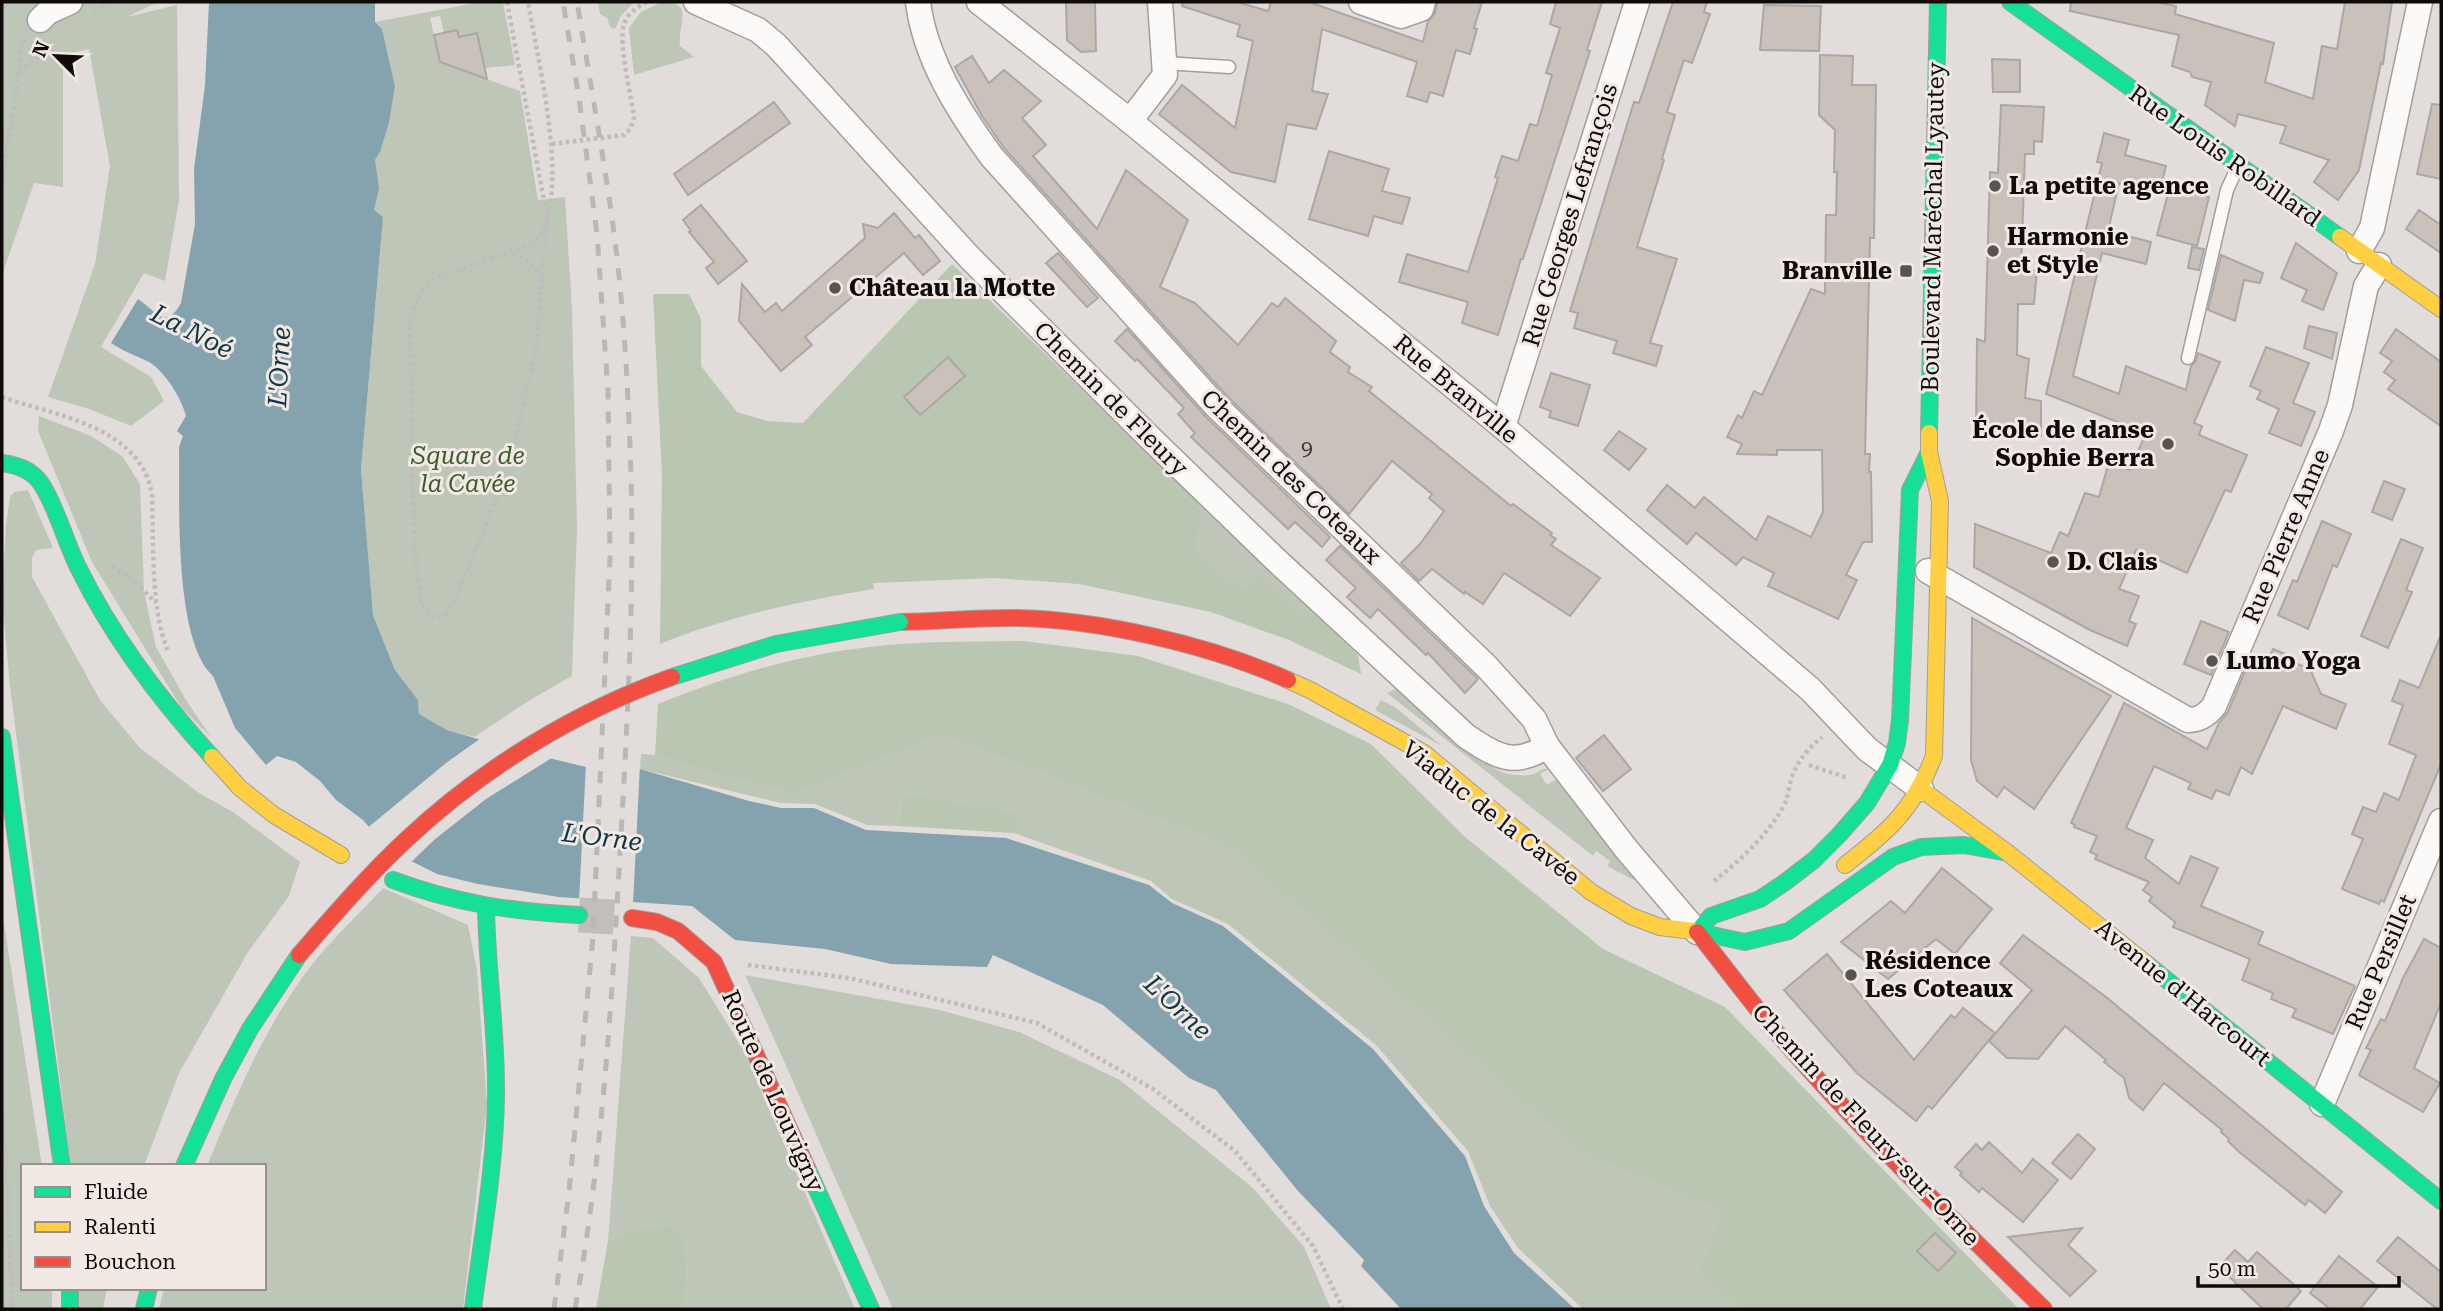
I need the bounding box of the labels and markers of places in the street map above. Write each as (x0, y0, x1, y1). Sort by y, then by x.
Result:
place label: La petite agence (2009, 172, 2209, 200)
marker: La petite agence (1987, 178, 2003, 194)
place label: Harmonie et Style (2007, 223, 2129, 279)
marker: Harmonie et Style (1985, 243, 2001, 259)
place label: Branville (1782, 257, 1892, 285)
marker: Branville (1898, 263, 1914, 279)
place label: Château la Motte (849, 274, 1055, 302)
marker: Château la Motte (827, 280, 843, 296)
place label: École de danse Sophie Berra (1972, 414, 2154, 472)
marker: École de danse Sophie Berra (2160, 436, 2176, 452)
place label: D. Clais (2067, 548, 2158, 576)
marker: D. Clais (2045, 554, 2061, 570)
place label: Lumo Yoga (2226, 647, 2361, 675)
marker: Lumo Yoga (2204, 653, 2220, 669)
place label: Résidence Les Coteaux (1865, 947, 2013, 1003)
marker: Résidence Les Coteaux (1843, 967, 1859, 983)

